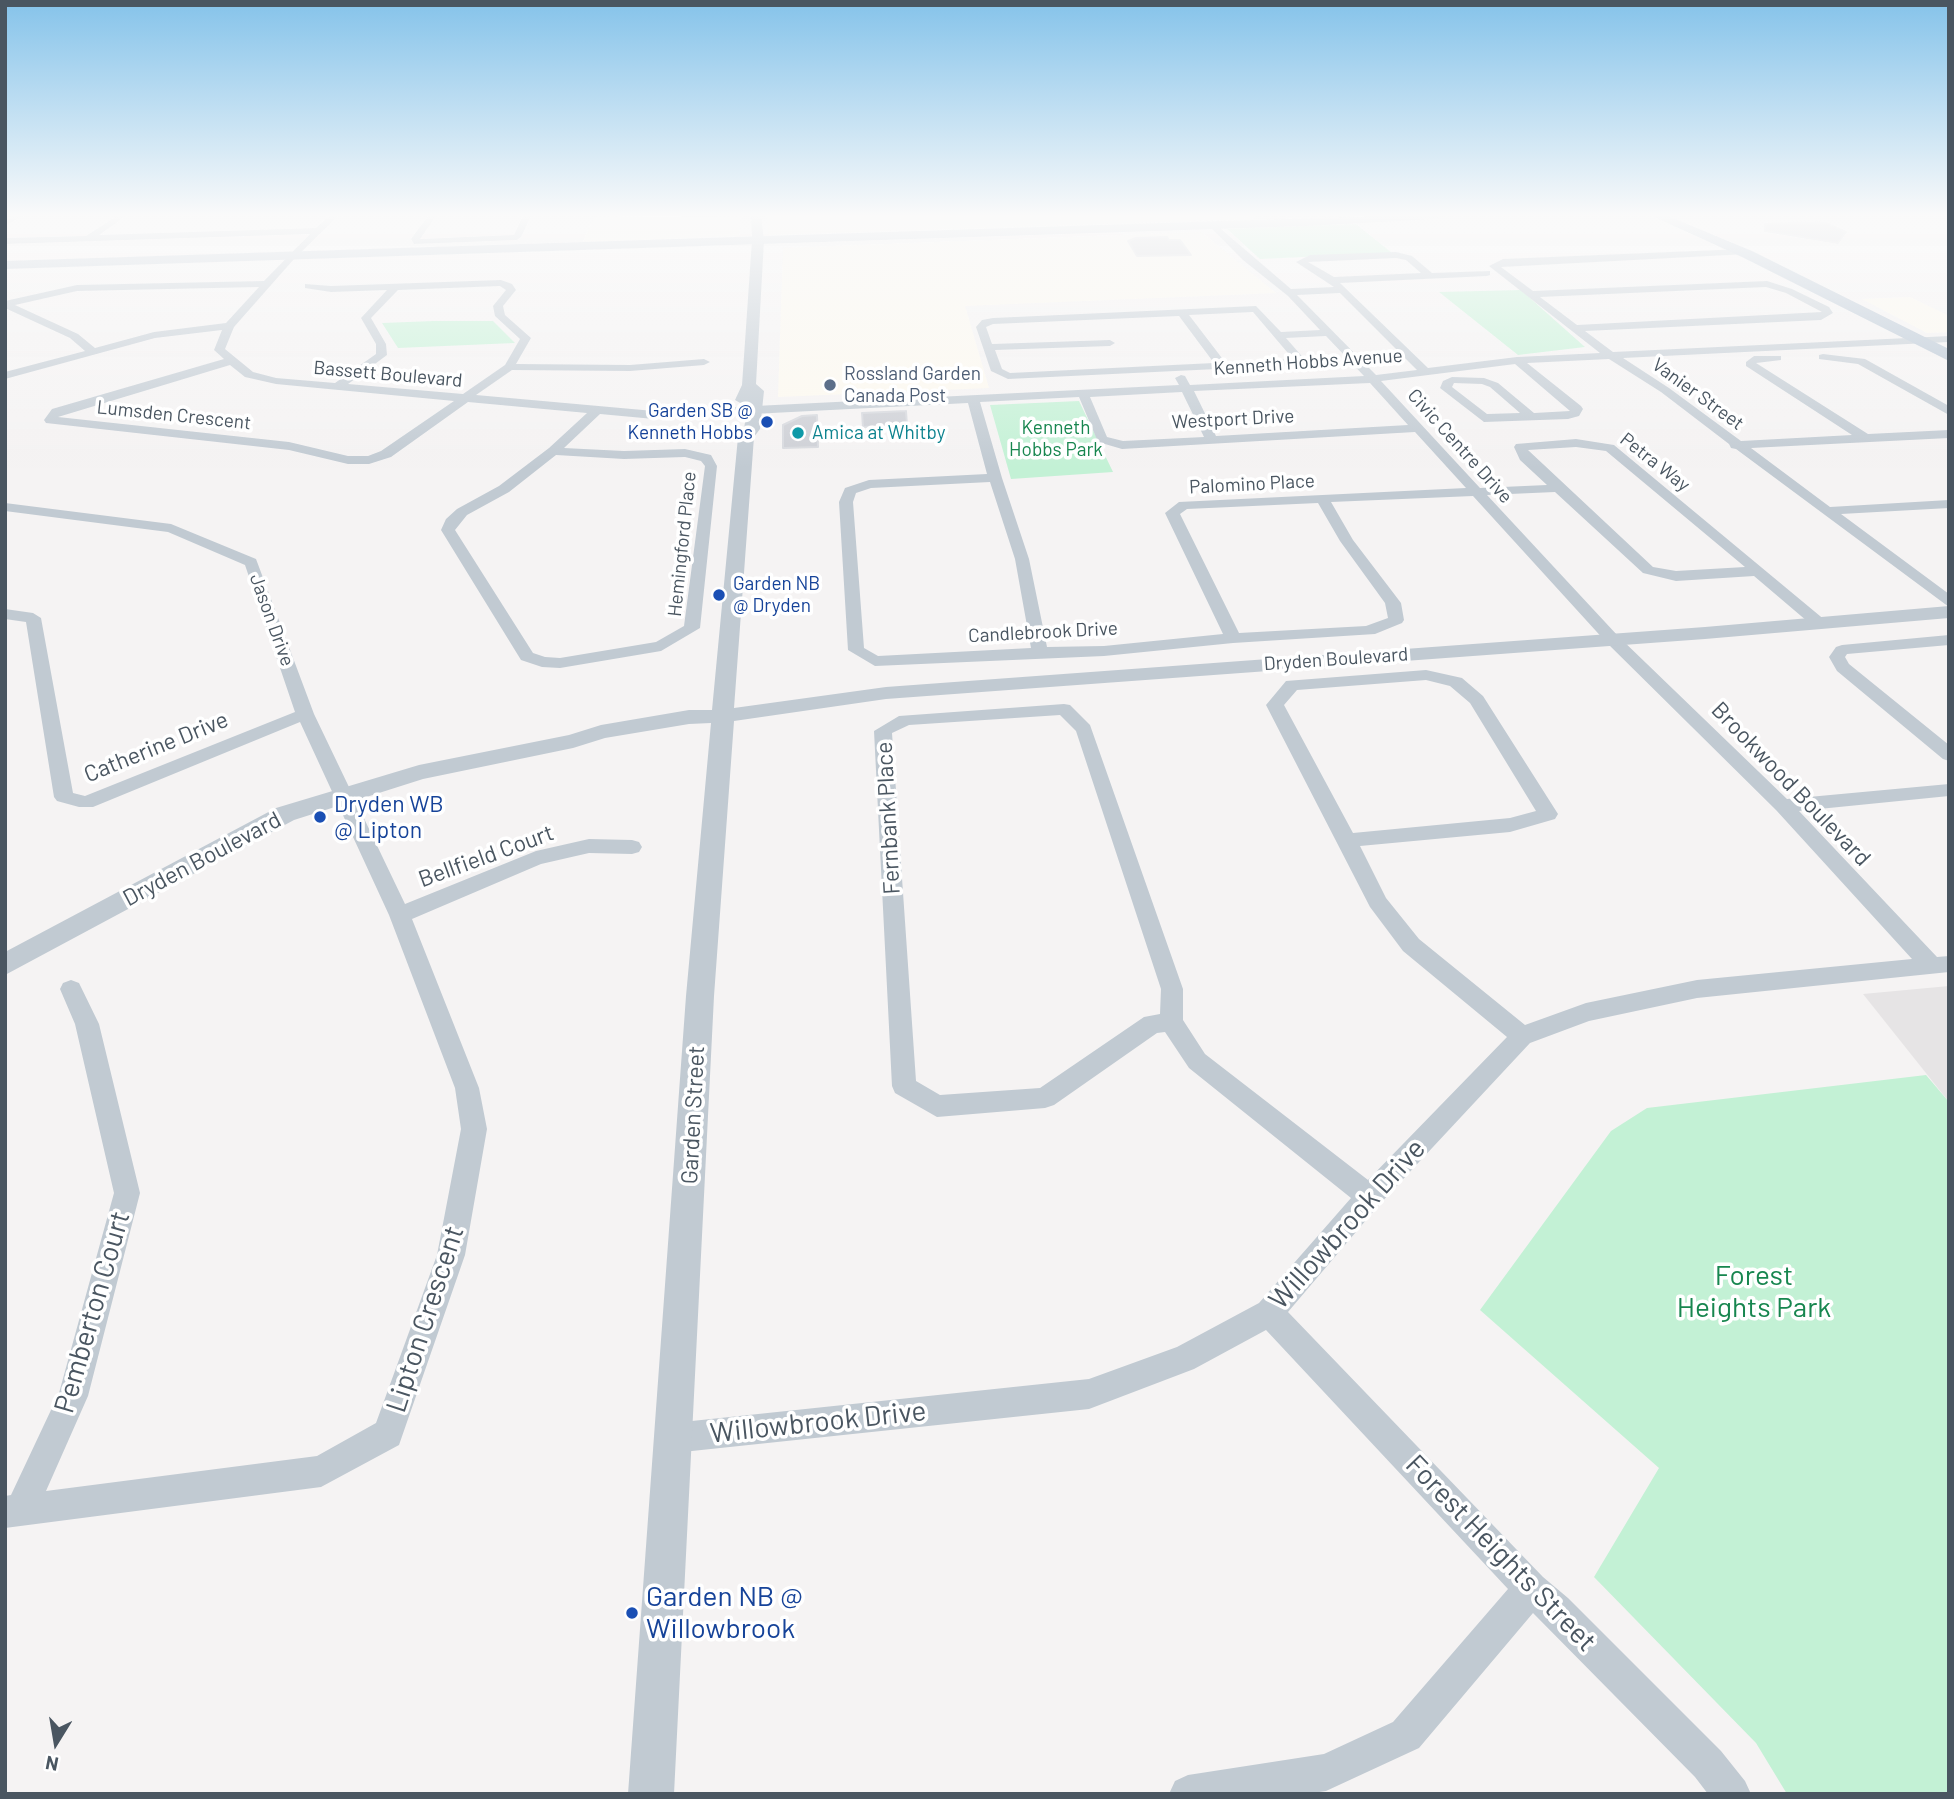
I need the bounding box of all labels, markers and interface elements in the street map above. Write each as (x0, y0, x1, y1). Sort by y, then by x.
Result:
street label: Kenneth Hobbs Avenue (1213, 344, 1403, 380)
street label: Vanier Street (1648, 353, 1748, 435)
street label: Bassett Boulevard (313, 356, 463, 392)
place label: Rossland Garden Canada Post (844, 363, 981, 407)
marker: Rossland Garden Canada Post (822, 377, 838, 393)
street label: Civic Centre Drive (1403, 384, 1517, 508)
street label: Lumsden Crescent (96, 396, 252, 434)
place label: Garden SB @ Kenneth Hobbs (628, 400, 753, 444)
street label: Westport Drive (1171, 404, 1295, 434)
marker: Garden SB @ Kenneth Hobbs (759, 414, 775, 430)
park label: Kenneth Hobbs Park (1009, 417, 1103, 461)
place label: Amica at Whitby (812, 422, 945, 444)
marker: Amica at Whitby (790, 425, 806, 441)
street label: Petra Way (1616, 428, 1694, 496)
street label: Palomino Place (1189, 469, 1315, 499)
street label: Hemingford Place (663, 470, 701, 618)
street label: Jason Drive (245, 571, 299, 669)
place label: Garden NB @ Dryden (733, 573, 820, 617)
marker: Garden NB @ Dryden (711, 587, 727, 603)
street label: Candlebrook Drive (968, 617, 1118, 647)
street label: Dryden Boulevard (1263, 643, 1409, 675)
street label: Brookwood Boulevard (1706, 696, 1876, 872)
street label: Catherine Drive (80, 706, 232, 788)
street label: Fernbank Place (870, 741, 906, 895)
place label: Dryden WB @ Lipton (334, 790, 444, 844)
street label: Dryden Boulevard (118, 806, 286, 912)
marker: Dryden WB @ Lipton (312, 809, 328, 825)
street label: Bellfield Court (415, 819, 557, 893)
street label: Garden Street (676, 1045, 710, 1185)
street label: Willowbrook Drive (1262, 1132, 1432, 1316)
street label: Pemberton Court (47, 1207, 137, 1417)
street label: Lipton Crescent (379, 1222, 471, 1416)
park label: Forest Heights Park (1677, 1259, 1831, 1325)
street label: Willowbrook Drive (708, 1394, 928, 1450)
street label: Forest Heights Street (1399, 1448, 1603, 1658)
place label: Garden NB @ Willowbrook (646, 1580, 803, 1646)
marker: Garden NB @ Willowbrook (624, 1605, 640, 1621)
north arrow (21, 1708, 91, 1778)
text: N (44, 1752, 60, 1777)

